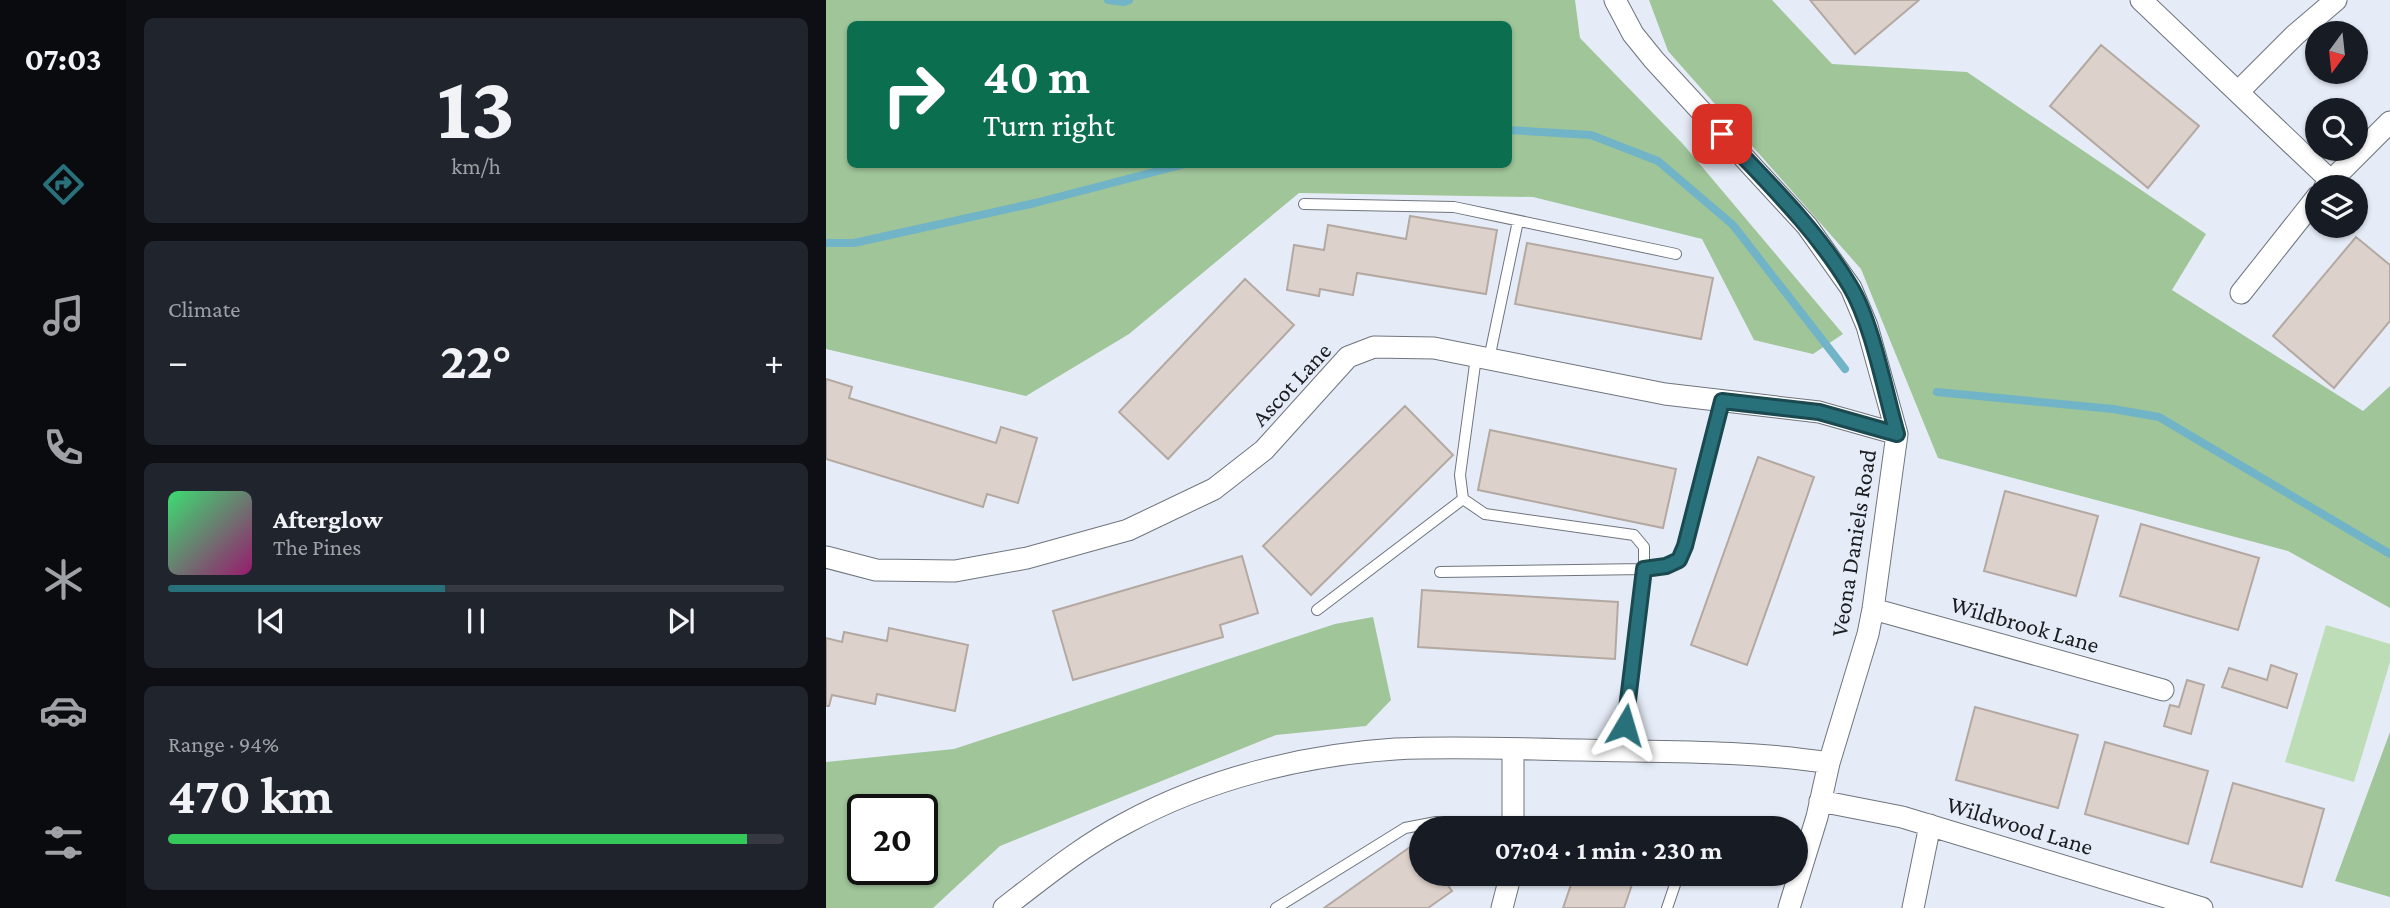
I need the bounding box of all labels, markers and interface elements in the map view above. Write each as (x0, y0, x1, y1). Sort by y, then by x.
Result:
north arrow (2305, 21, 2368, 84)
map controls (2305, 21, 2368, 238)
text: 07:03 (24, 41, 102, 77)
icon: right (868, 49, 959, 140)
text: 40 m (983, 49, 1090, 104)
text: 13 (437, 56, 515, 158)
button: search (2305, 98, 2368, 161)
pin (1692, 104, 1752, 164)
text: Turn right (983, 107, 1115, 143)
icon: arrive (1703, 115, 1741, 153)
text: km/h (451, 153, 501, 179)
icon: directions (39, 160, 88, 209)
button: layers (2305, 175, 2368, 238)
icon: music (39, 291, 88, 340)
text: Climate (168, 296, 240, 322)
text: 22° (440, 331, 512, 389)
street label: Ascot Lane (1246, 337, 1336, 431)
text: − (168, 340, 188, 382)
text: + (764, 340, 784, 382)
icon: phone (39, 423, 88, 472)
street label: Veona Daniels Road (1825, 447, 1881, 639)
text: Afterglow (273, 505, 383, 534)
text: The Pines (273, 534, 361, 560)
icon: climate (39, 555, 88, 604)
street label: Wildbrook Lane (1947, 590, 2103, 658)
icon: previous (252, 602, 290, 640)
icon: pause (457, 602, 495, 640)
icon: next (662, 602, 700, 640)
icon: car (39, 686, 88, 735)
position arrow (1588, 688, 1662, 762)
text: Range · 94% (168, 731, 279, 757)
text: 470 km (168, 766, 333, 824)
street label: Wildwood Lane (1943, 790, 2097, 860)
speed limit sign: 20 (847, 794, 938, 885)
icon: filters (39, 818, 88, 867)
text: 07:04 · 1 min · 230 m (1495, 836, 1722, 865)

